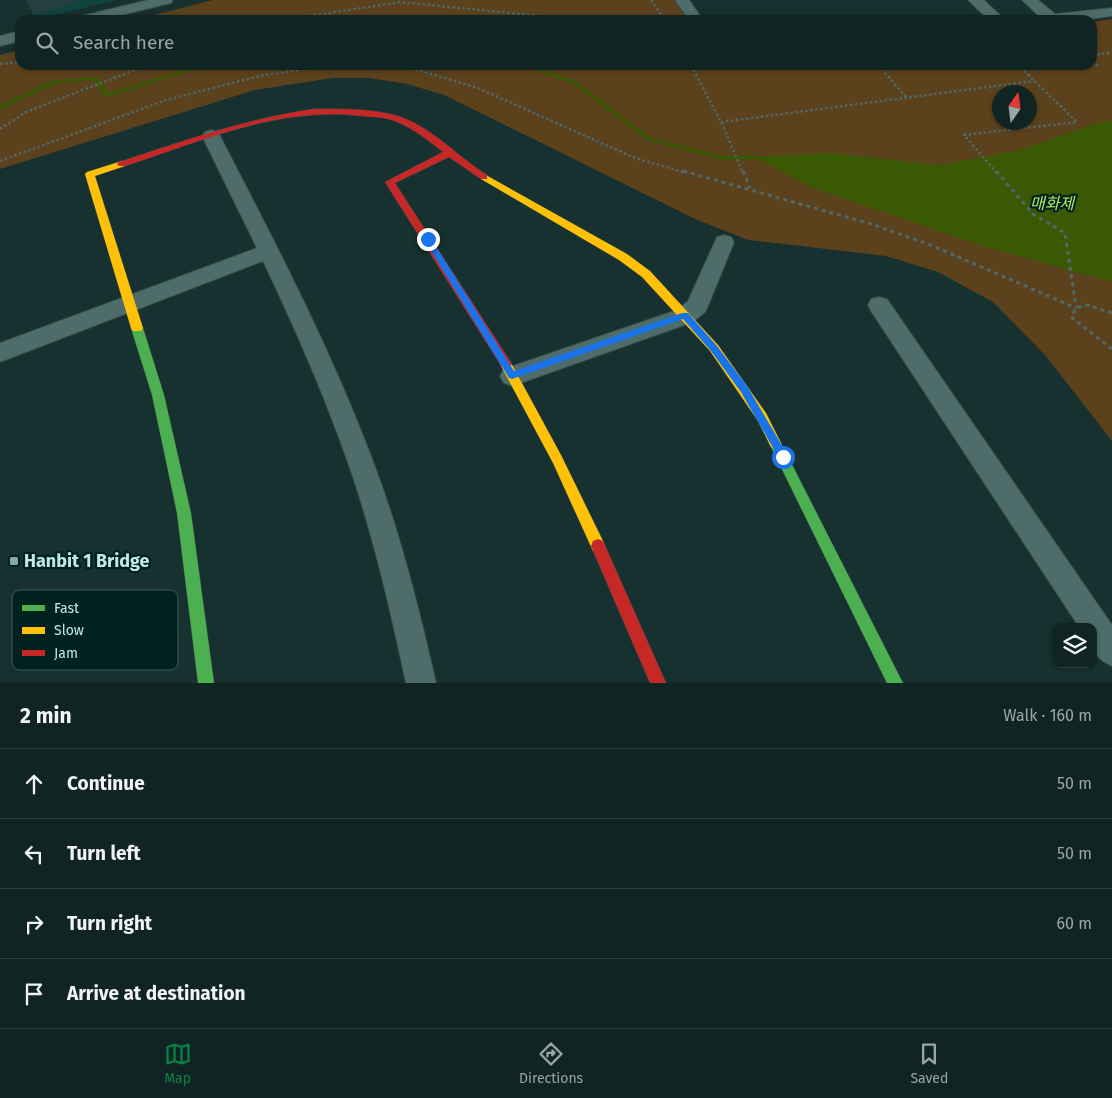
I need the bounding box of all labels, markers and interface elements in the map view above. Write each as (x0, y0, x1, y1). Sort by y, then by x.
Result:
search box (15, 15, 1097, 70)
icon: search (33, 29, 61, 57)
text: Search here (73, 31, 174, 54)
north arrow (992, 85, 1037, 130)
water label: 매화제 (1030, 194, 1076, 213)
route end (417, 228, 440, 251)
route start (772, 446, 795, 469)
place label: Hanbit 1 Bridge (24, 550, 150, 572)
marker: Hanbit 1 Bridge (8, 555, 20, 567)
legend (12, 590, 178, 670)
text: Fast (54, 600, 80, 617)
text: Slow (54, 622, 84, 639)
map controls (1052, 623, 1097, 668)
button: layers (1052, 623, 1097, 668)
text: Jam (54, 645, 78, 662)
text: 2 min (20, 703, 72, 729)
text: Walk · 160 m (1003, 706, 1092, 725)
icon: ahead (20, 770, 48, 798)
text: Continue (67, 772, 145, 795)
text: 50 m (1057, 774, 1092, 793)
icon: left (20, 840, 48, 868)
text: Turn left (67, 842, 141, 865)
text: 50 m (1057, 844, 1092, 863)
icon: right (20, 910, 48, 938)
text: Turn right (67, 912, 152, 935)
text: 60 m (1057, 914, 1092, 933)
icon: arrive (20, 980, 48, 1008)
text: Arrive at destination (67, 982, 246, 1005)
tab: Map (164, 1040, 192, 1087)
tab: Directions (519, 1040, 583, 1087)
tab: Saved (910, 1040, 948, 1087)

